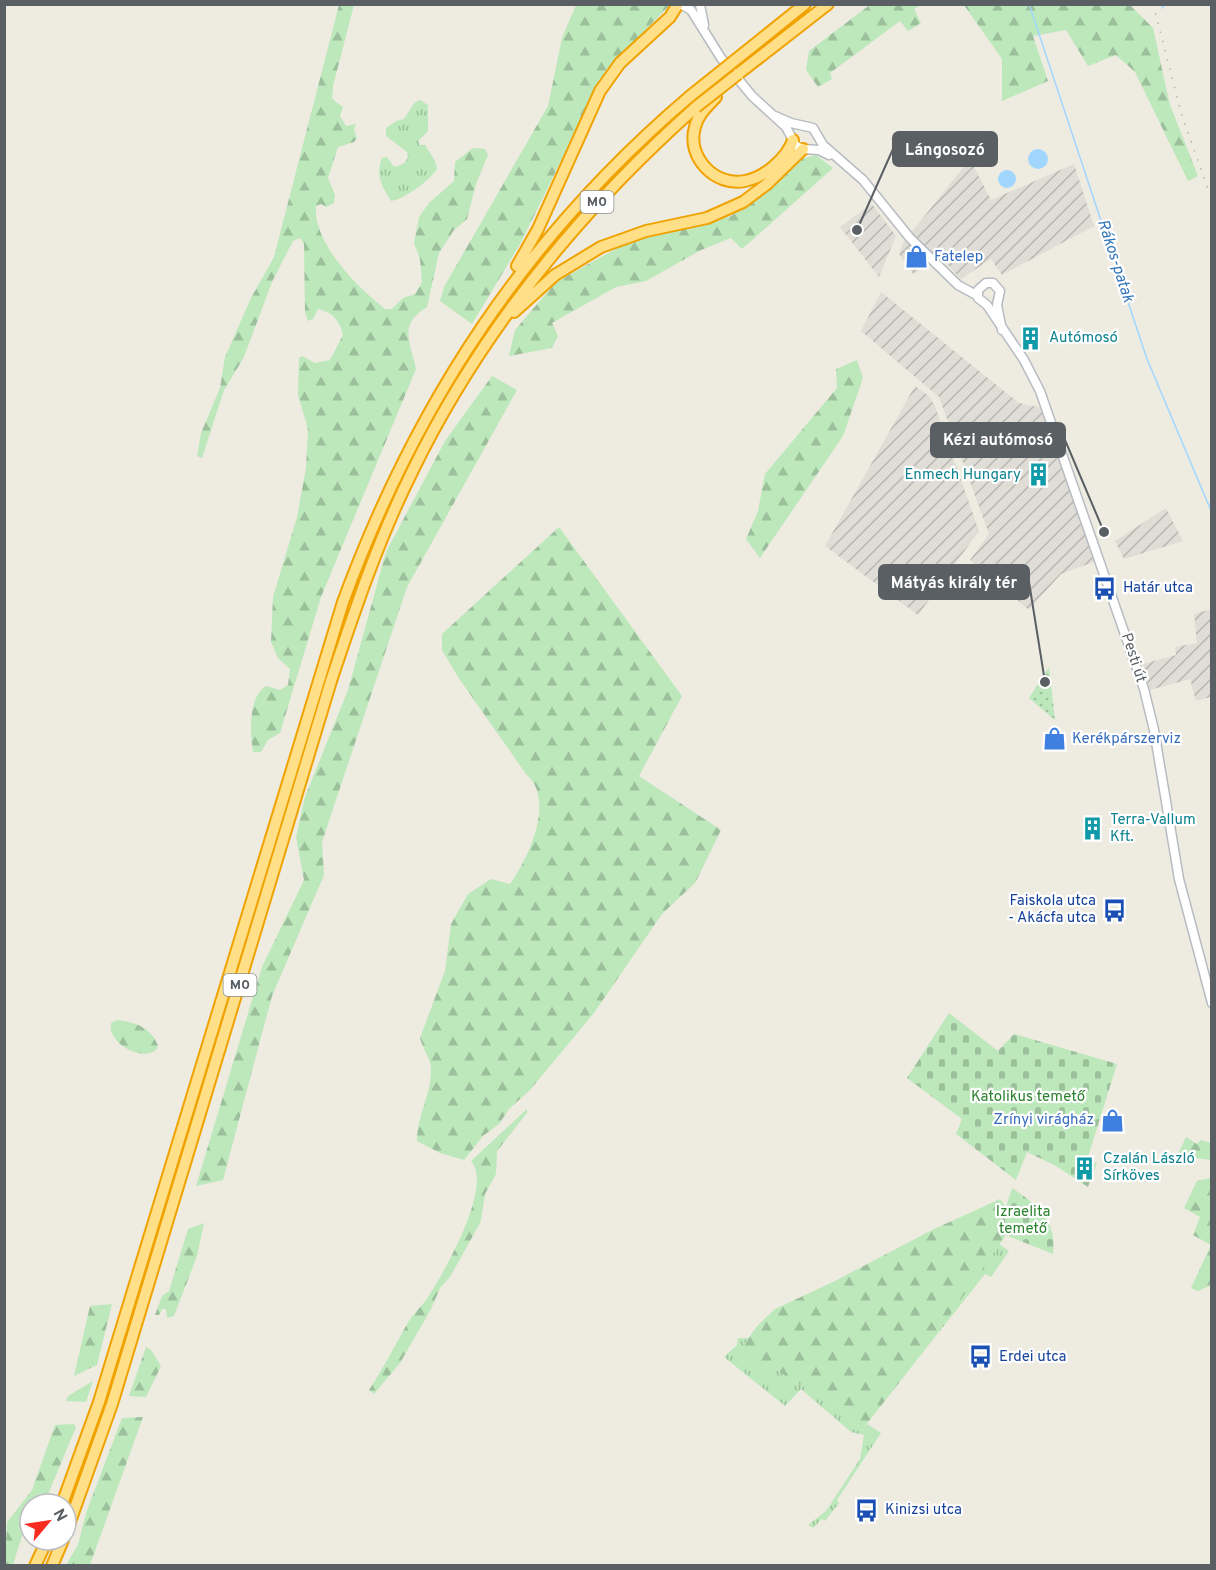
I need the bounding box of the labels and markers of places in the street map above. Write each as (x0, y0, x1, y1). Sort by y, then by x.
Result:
callout: Lángosozó (893, 132, 997, 166)
shop icon: Fatelep (903, 244, 929, 270)
place label: Fatelep (934, 248, 983, 267)
building icon: Autómosó (1018, 325, 1044, 351)
place label: Autómosó (1049, 329, 1118, 348)
callout: Kézi autómosó (931, 423, 1065, 457)
building icon: Enmech Hungary (1026, 462, 1052, 488)
place label: Enmech Hungary (904, 466, 1021, 485)
callout: Mátyás király tér (879, 565, 1029, 599)
bus stop icon: Határ utca (1092, 575, 1118, 601)
place label: Határ utca (1123, 579, 1193, 598)
shop icon: Kerékpárszerviz (1041, 726, 1067, 752)
place label: Kerékpárszerviz (1072, 730, 1181, 749)
place label: Terra-Vallum Kft. (1110, 811, 1196, 847)
building icon: Terra-Vallum Kft. (1079, 816, 1105, 842)
place label: Faiskola utca - Akácfa utca (1008, 892, 1096, 928)
bus stop icon: Faiskola utca - Akácfa utca (1101, 897, 1127, 923)
shop icon: Zrínyi virágház (1099, 1107, 1125, 1133)
place label: Zrínyi virágház (993, 1111, 1094, 1130)
place label: Czalán László Sírköves (1103, 1150, 1195, 1186)
building icon: Czalán László Sírköves (1072, 1155, 1098, 1181)
bus stop icon: Erdei utca (968, 1344, 994, 1370)
place label: Erdei utca (999, 1348, 1066, 1367)
bus stop icon: Kinizsi utca (854, 1497, 880, 1523)
place label: Kinizsi utca (885, 1501, 962, 1520)

